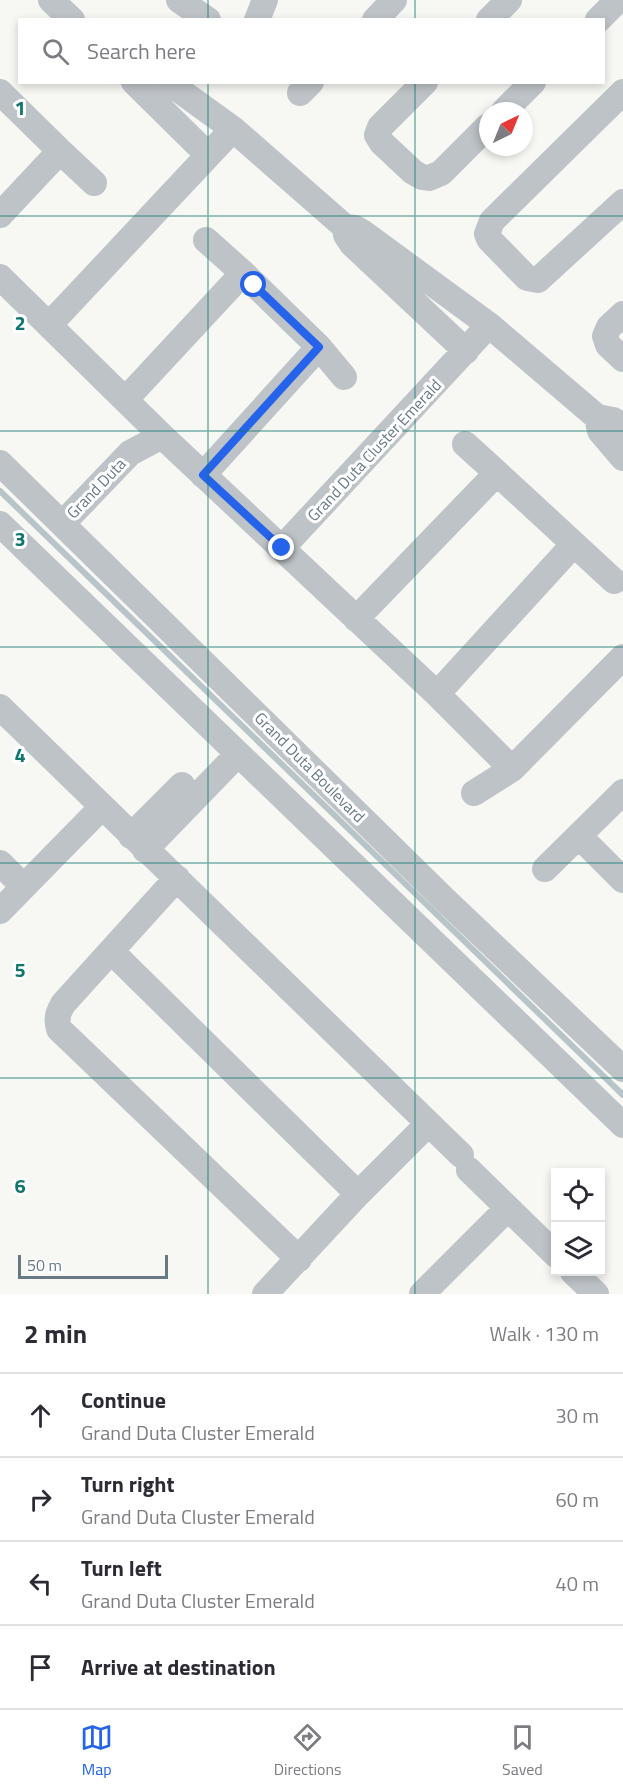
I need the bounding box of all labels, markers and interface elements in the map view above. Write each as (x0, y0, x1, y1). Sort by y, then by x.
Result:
search box (18, 18, 605, 84)
text: Search here (87, 34, 196, 68)
icon: search (39, 35, 72, 68)
text: 1 (14, 92, 26, 123)
north arrow (479, 102, 533, 156)
route start (240, 271, 266, 297)
text: 2 (14, 307, 26, 338)
street label: Grand Duta Cluster Emerald (301, 373, 447, 527)
street label: Grand Duta (61, 452, 131, 524)
text: 3 (14, 523, 26, 554)
route end (268, 534, 294, 560)
street label: Grand Duta Boulevard (249, 706, 371, 828)
text: 4 (14, 739, 26, 770)
text: 5 (14, 954, 26, 985)
map controls (551, 1168, 605, 1276)
button: locate (551, 1168, 605, 1222)
text: 6 (14, 1170, 26, 1201)
button: layers (551, 1222, 605, 1276)
scale bar (18, 1252, 168, 1280)
text: 50 m (27, 1253, 62, 1277)
text: 2 min (24, 1314, 87, 1353)
text: Walk · 130 m (490, 1318, 599, 1349)
text: Continue (81, 1383, 166, 1417)
icon: ahead (24, 1399, 57, 1432)
text: 30 m (555, 1400, 599, 1431)
text: Grand Duta Cluster Emerald (81, 1417, 315, 1448)
text: Turn right (81, 1467, 175, 1501)
icon: right (24, 1483, 57, 1516)
text: 60 m (555, 1484, 599, 1515)
text: Grand Duta Cluster Emerald (81, 1501, 315, 1532)
text: Turn left (81, 1551, 162, 1585)
icon: left (24, 1567, 57, 1600)
text: 40 m (555, 1568, 599, 1599)
text: Grand Duta Cluster Emerald (81, 1585, 315, 1616)
text: Arrive at destination (81, 1650, 276, 1684)
icon: arrive (24, 1651, 57, 1684)
tab: Map (80, 1721, 113, 1781)
tab: Directions (274, 1721, 342, 1781)
tab: Saved (502, 1721, 543, 1781)

